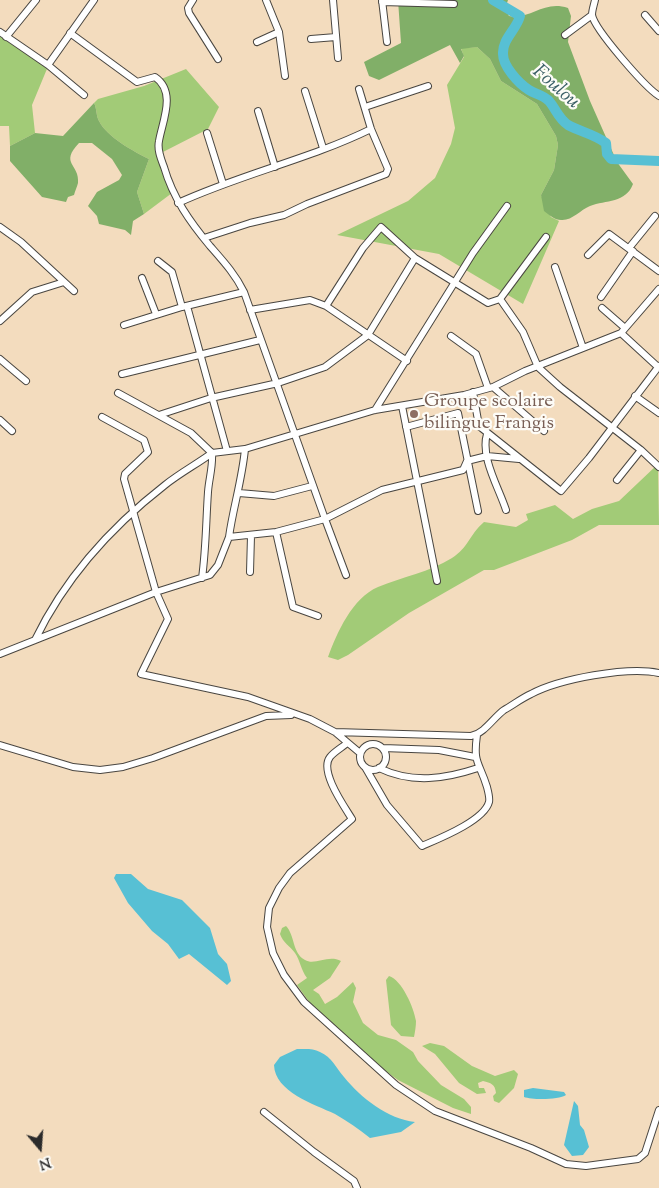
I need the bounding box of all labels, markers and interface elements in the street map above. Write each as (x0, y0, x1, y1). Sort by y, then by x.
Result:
water label: Foulou (526, 61, 584, 115)
place label: Groupe scolaire bilingue Frangis (424, 392, 554, 436)
marker: Groupe scolaire bilingue Frangis (408, 408, 420, 420)
north arrow (15, 1123, 65, 1173)
text: N (36, 1151, 53, 1174)

